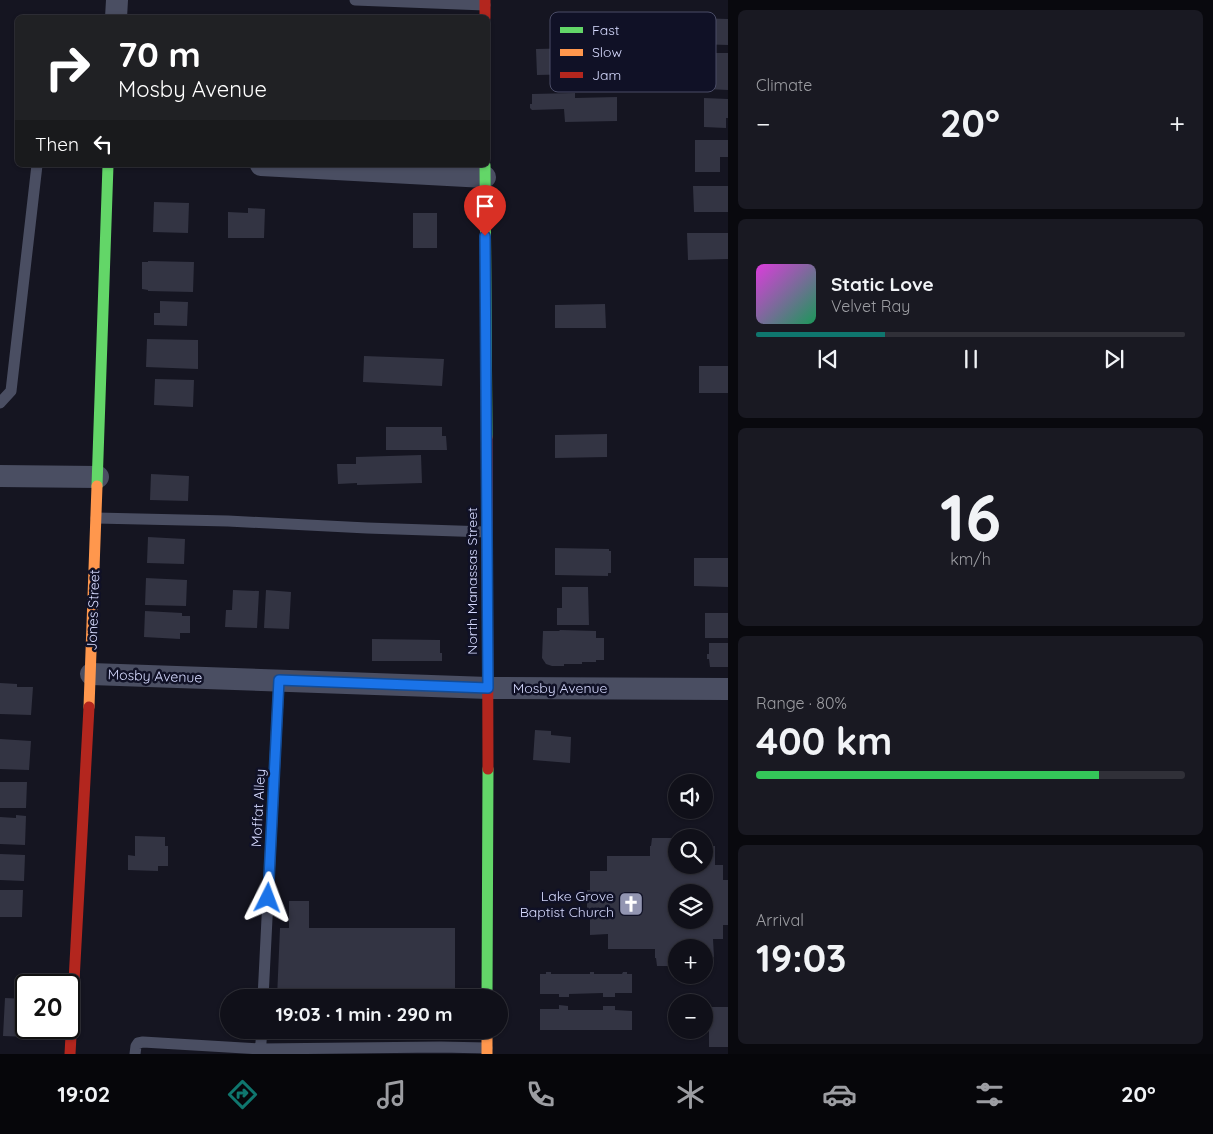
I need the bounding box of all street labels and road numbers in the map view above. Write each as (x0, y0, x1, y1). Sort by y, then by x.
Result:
street label: North Manassas Street (463, 507, 481, 655)
street label: Jones Street (83, 569, 103, 651)
street label: Mosby Avenue (107, 665, 203, 687)
street label: Mosby Avenue (513, 679, 607, 697)
street label: Moffat Alley (247, 768, 269, 848)

